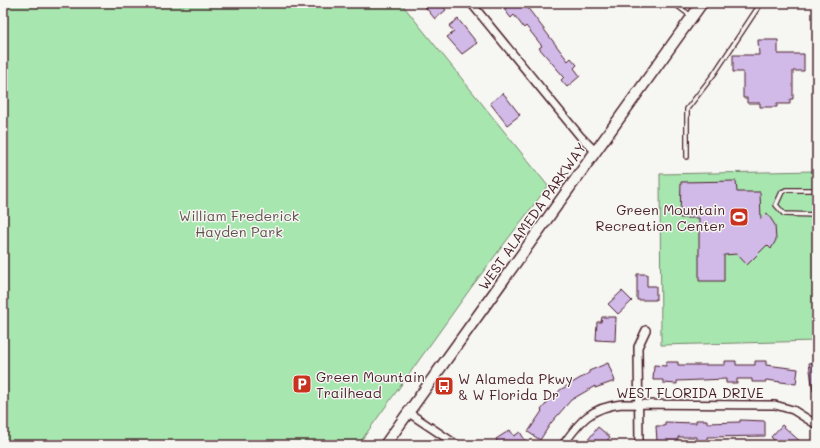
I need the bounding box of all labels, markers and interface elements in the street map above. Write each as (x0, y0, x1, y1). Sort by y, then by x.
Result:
street label: WEST ALAMEDA PARKWAY (474, 138, 590, 294)
place label: Green Mountain Recreation Center (595, 200, 725, 235)
park label: William Frederick Hayden Park (179, 206, 299, 241)
sports icon: Green Mountain Recreation Center (728, 206, 750, 228)
place label: Green Mountain Trailhead (316, 367, 425, 402)
place label: W Alameda Pkwy & W Florida Dr (458, 369, 573, 404)
parking icon: Green Mountain Trailhead (291, 373, 313, 395)
bus stop icon: W Alameda Pkwy & W Florida Dr (433, 375, 455, 397)
street label: WEST FLORIDA DRIVE (616, 383, 764, 402)

